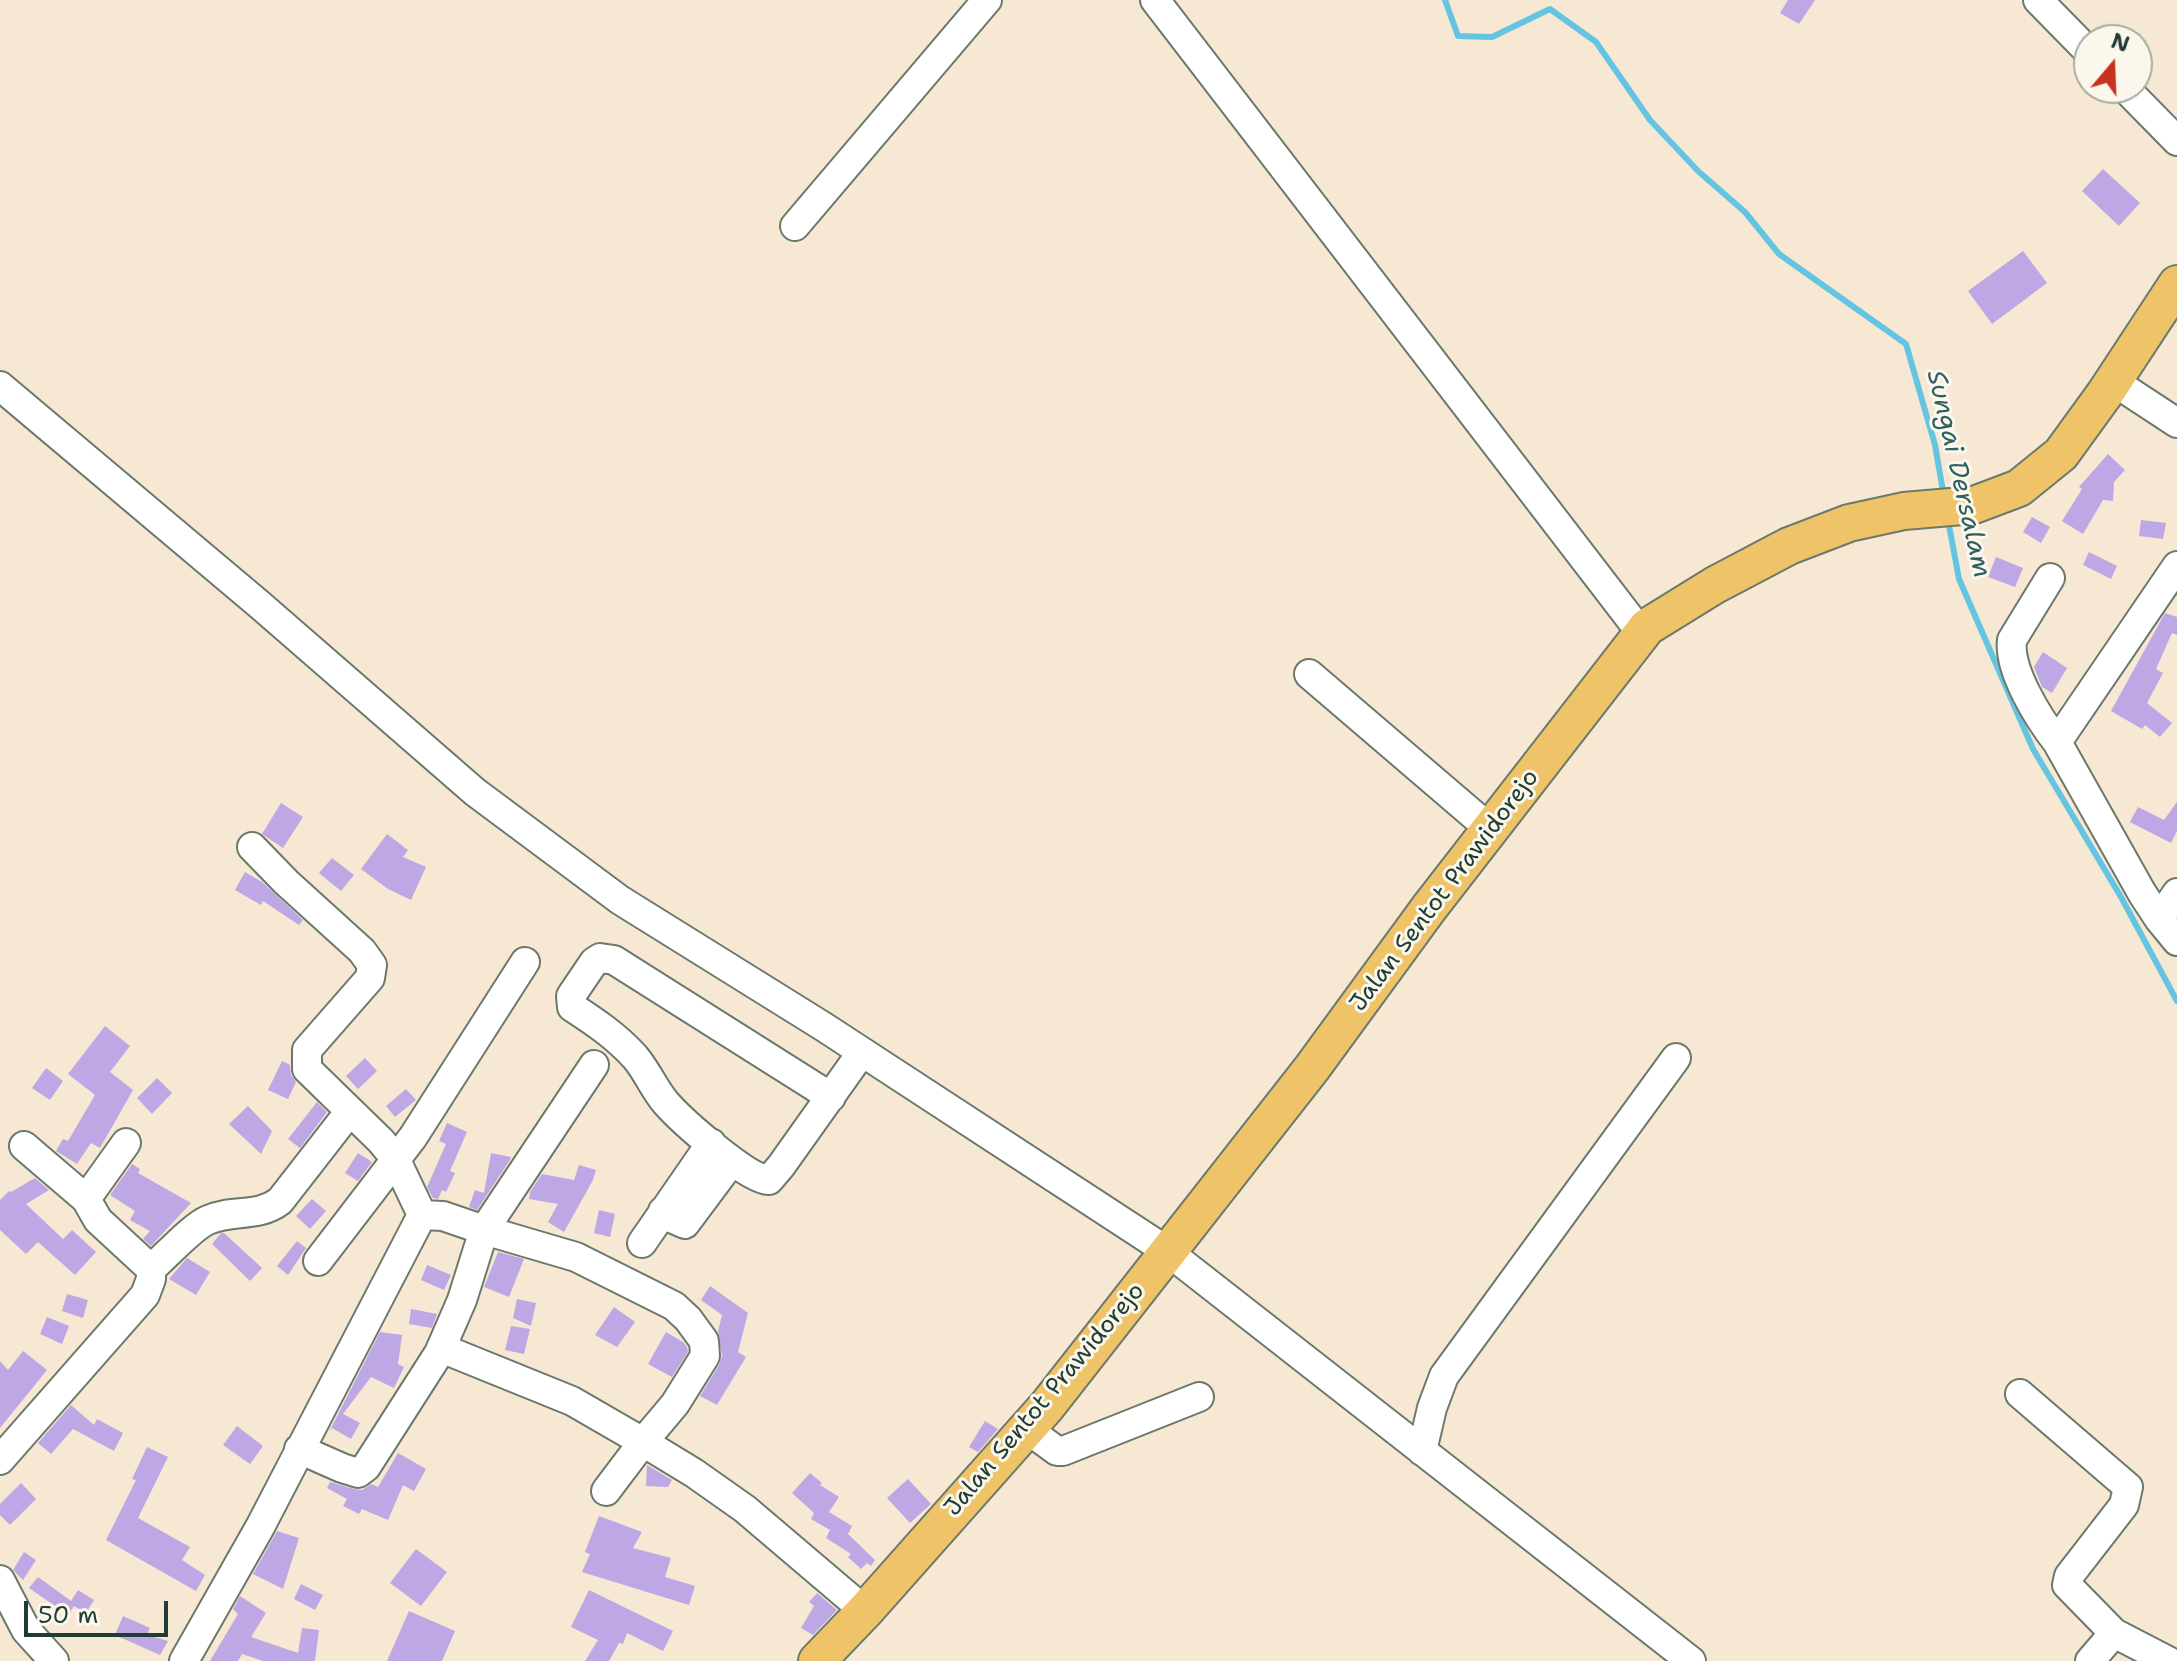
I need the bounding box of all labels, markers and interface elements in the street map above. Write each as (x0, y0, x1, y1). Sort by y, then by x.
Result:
north arrow (2073, 24, 2153, 104)
text: N (2107, 26, 2133, 59)
water label: Sungai Dersalam (1919, 367, 1997, 581)
street label: Jalan Sentot Prawidorejo (1345, 764, 1545, 1018)
street label: Jalan Sentot Prawidorejo (939, 1278, 1151, 1522)
scale bar (28, 1585, 172, 1635)
text: 50 m (38, 1599, 98, 1631)

